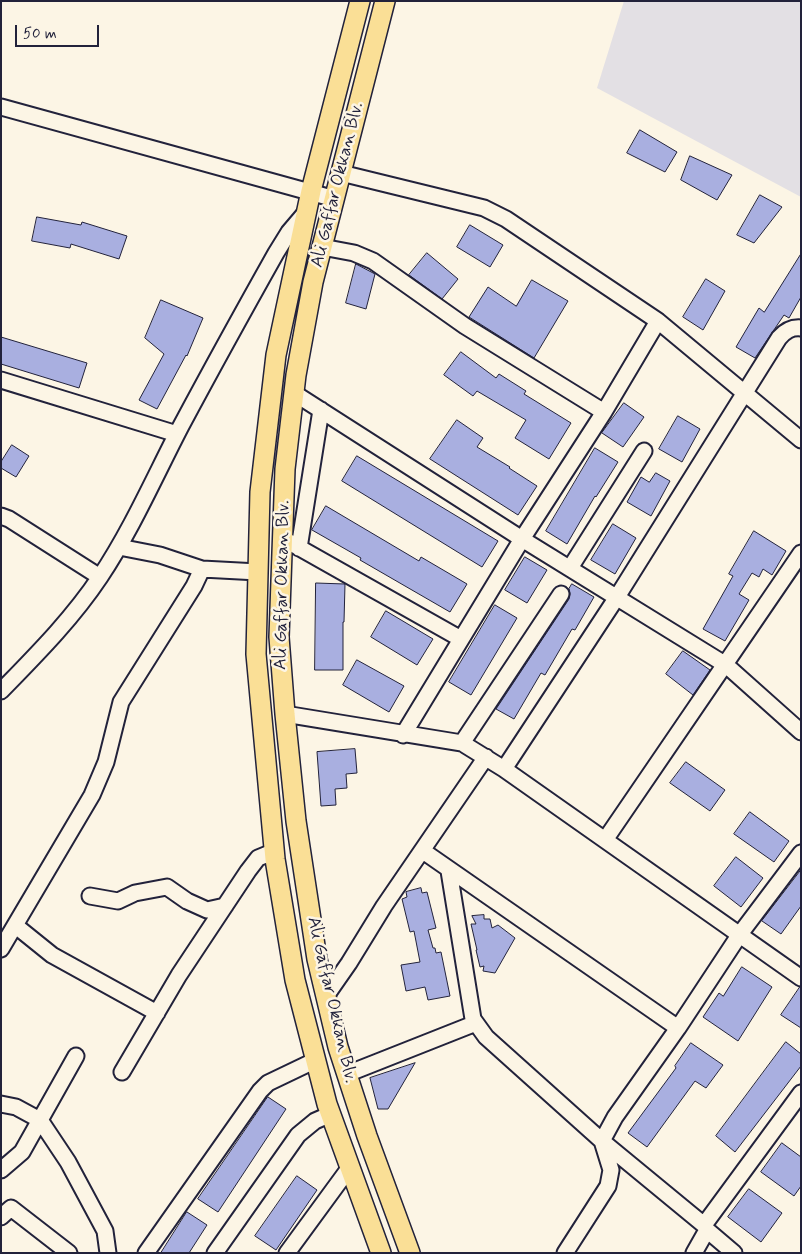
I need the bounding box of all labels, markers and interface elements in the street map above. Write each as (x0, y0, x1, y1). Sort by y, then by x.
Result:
scale bar (18, 15, 101, 47)
text: 50 m (23, 24, 57, 44)
street label: Ali Gaffar Okkan Blv. (307, 100, 369, 270)
street label: Ali Gaffar Okkan Blv. (271, 500, 295, 670)
street label: Ali Gaffar Okkan Blv. (301, 915, 361, 1085)

